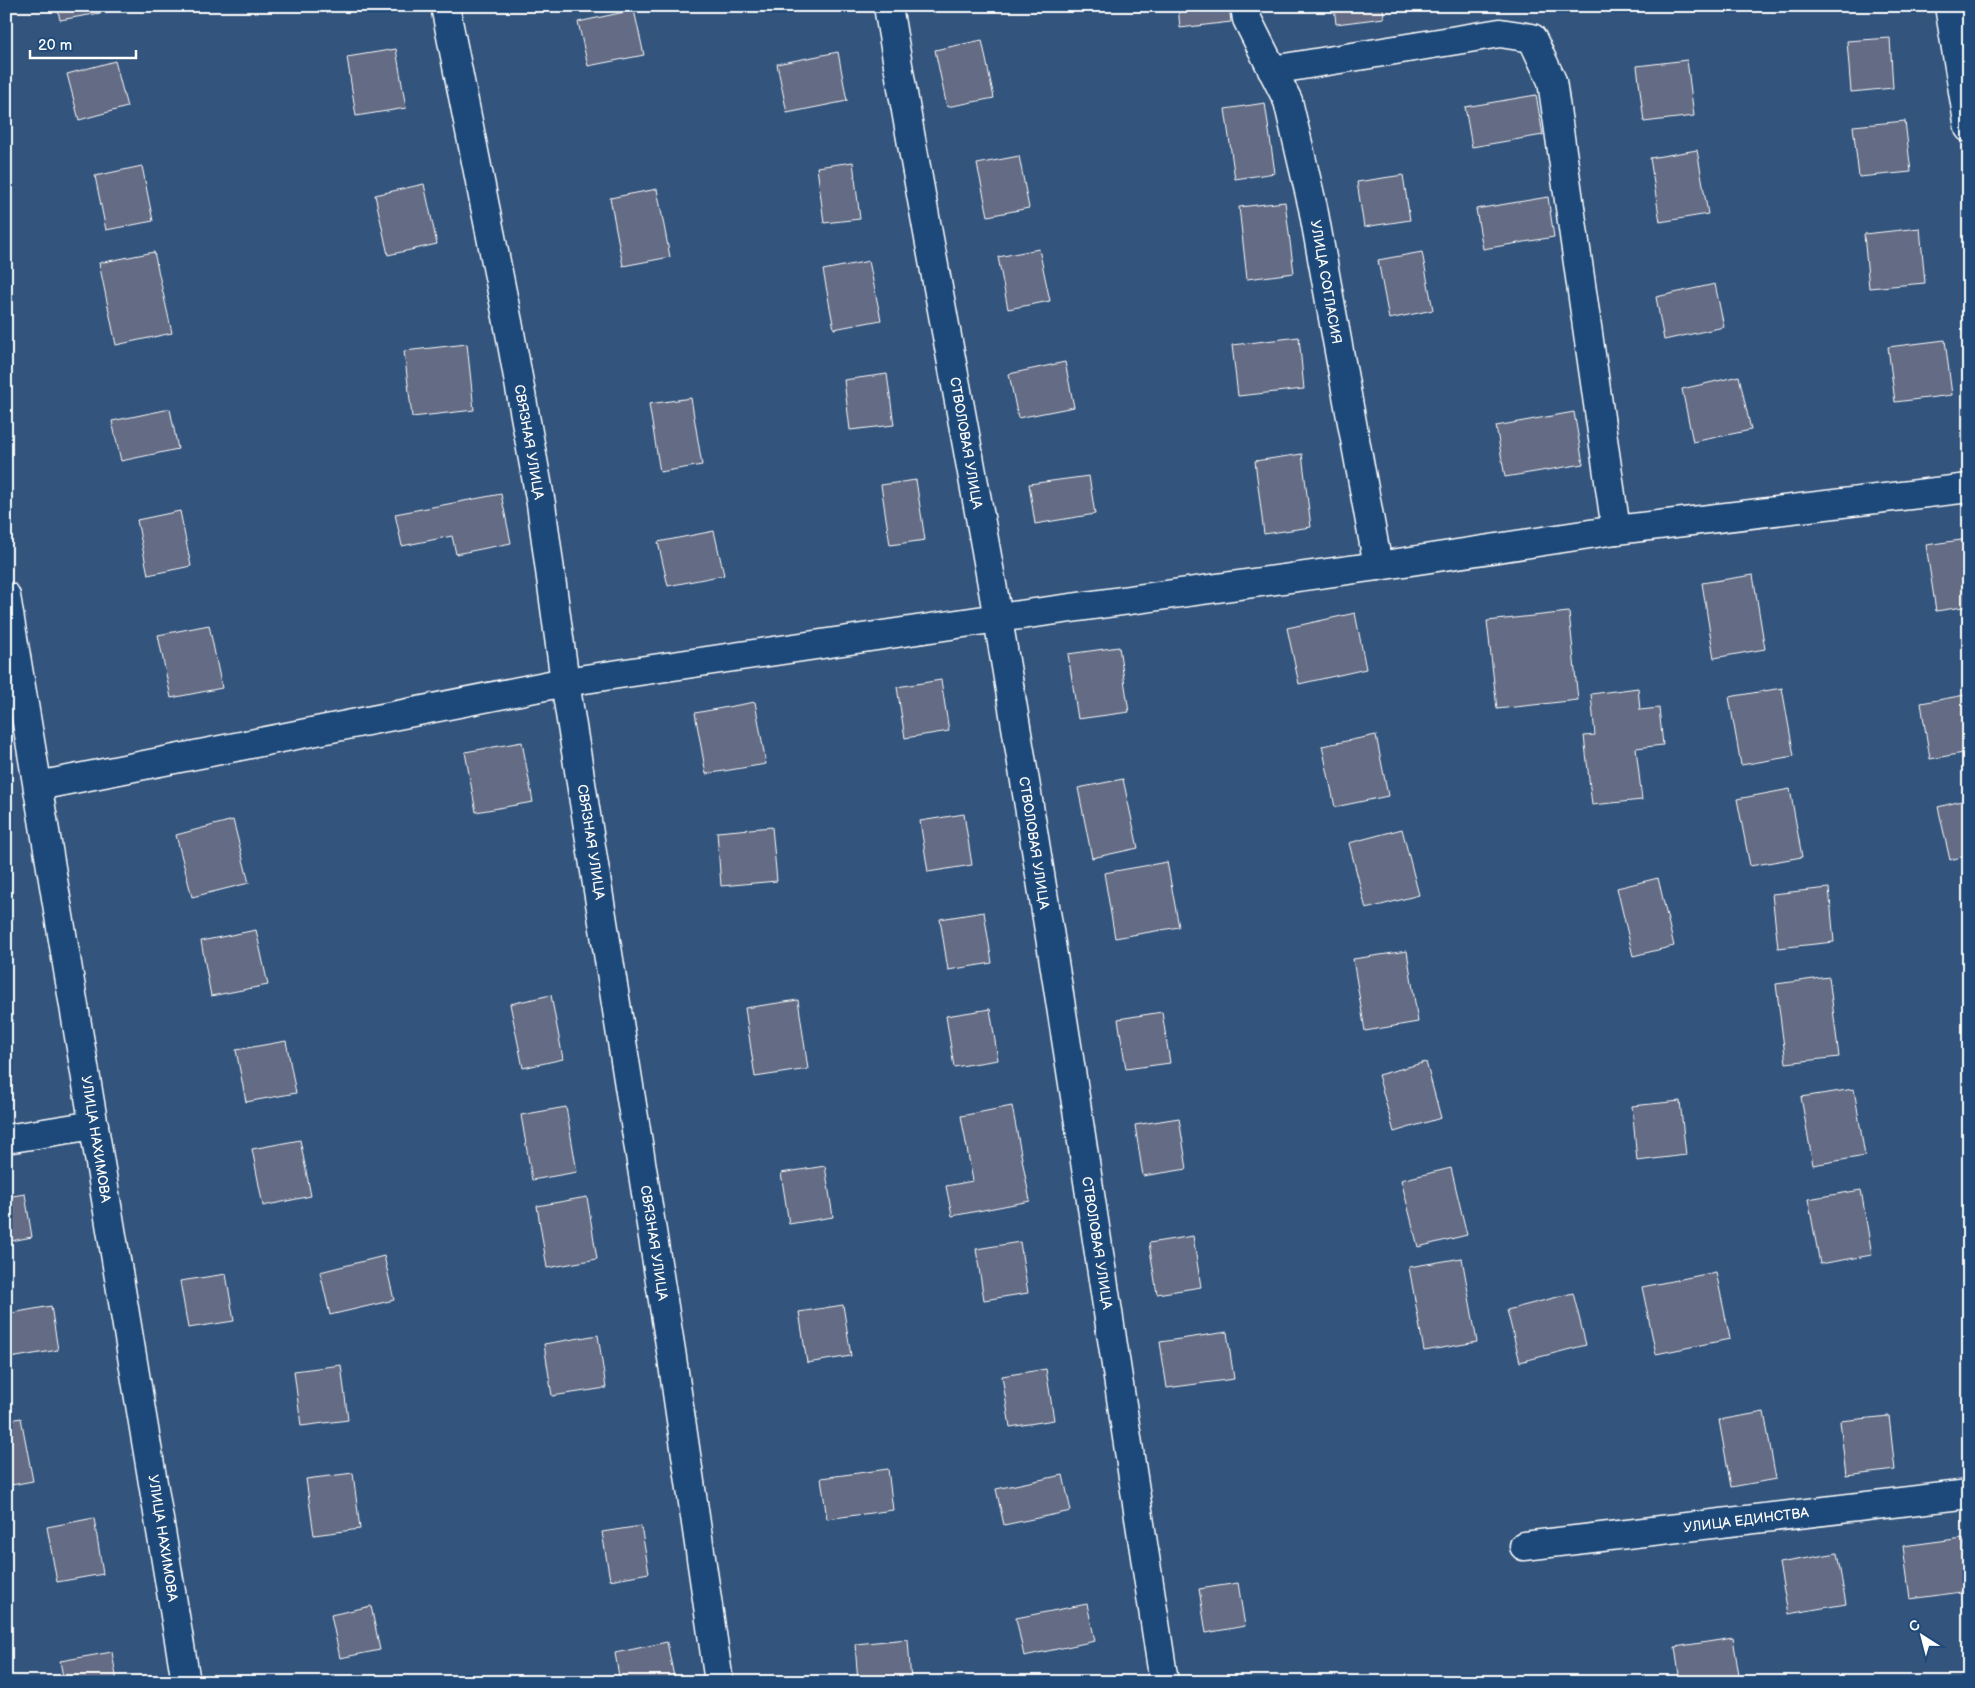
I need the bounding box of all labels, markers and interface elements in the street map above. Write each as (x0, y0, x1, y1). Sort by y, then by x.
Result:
scale bar (30, 28, 136, 60)
text: 20 m (38, 36, 72, 55)
street label: УЛИЦА СОГЛАСИЯ (1307, 219, 1345, 345)
street label: СТВОЛОВАЯ УЛИЦА (946, 376, 986, 511)
street label: СВЯЗНАЯ УЛИЦА (511, 383, 548, 501)
street label: СТВОЛОВАЯ УЛИЦА (1015, 776, 1053, 911)
street label: СВЯЗНАЯ УЛИЦА (573, 783, 609, 901)
street label: УЛИЦА НАХИМОВА (78, 1074, 115, 1204)
street label: СТВОЛОВАЯ УЛИЦА (1078, 1176, 1116, 1311)
street label: СВЯЗНАЯ УЛИЦА (636, 1184, 672, 1302)
street label: УЛИЦА НАХИМОВА (145, 1473, 182, 1603)
street label: УЛИЦА ЕДИНСТВА (1682, 1504, 1810, 1536)
north arrow (1898, 1610, 1948, 1660)
text: С (1906, 1616, 1924, 1636)

